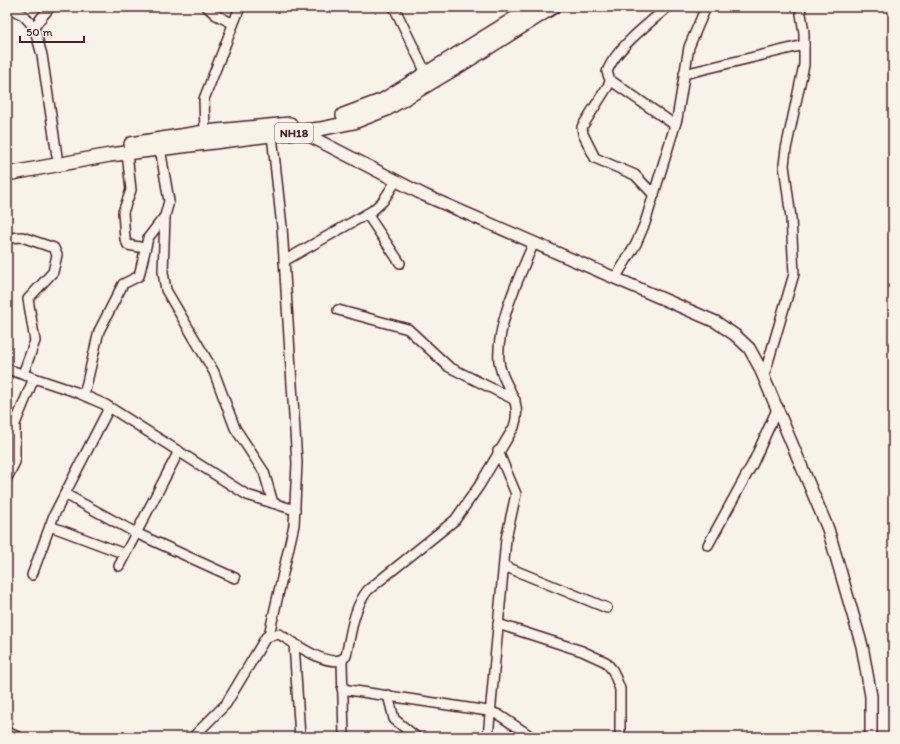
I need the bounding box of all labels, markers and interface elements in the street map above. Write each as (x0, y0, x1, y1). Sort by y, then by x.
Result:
scale bar (20, 18, 84, 44)
text: 50 m (26, 25, 52, 39)
road number: NH18 (275, 123, 313, 143)

